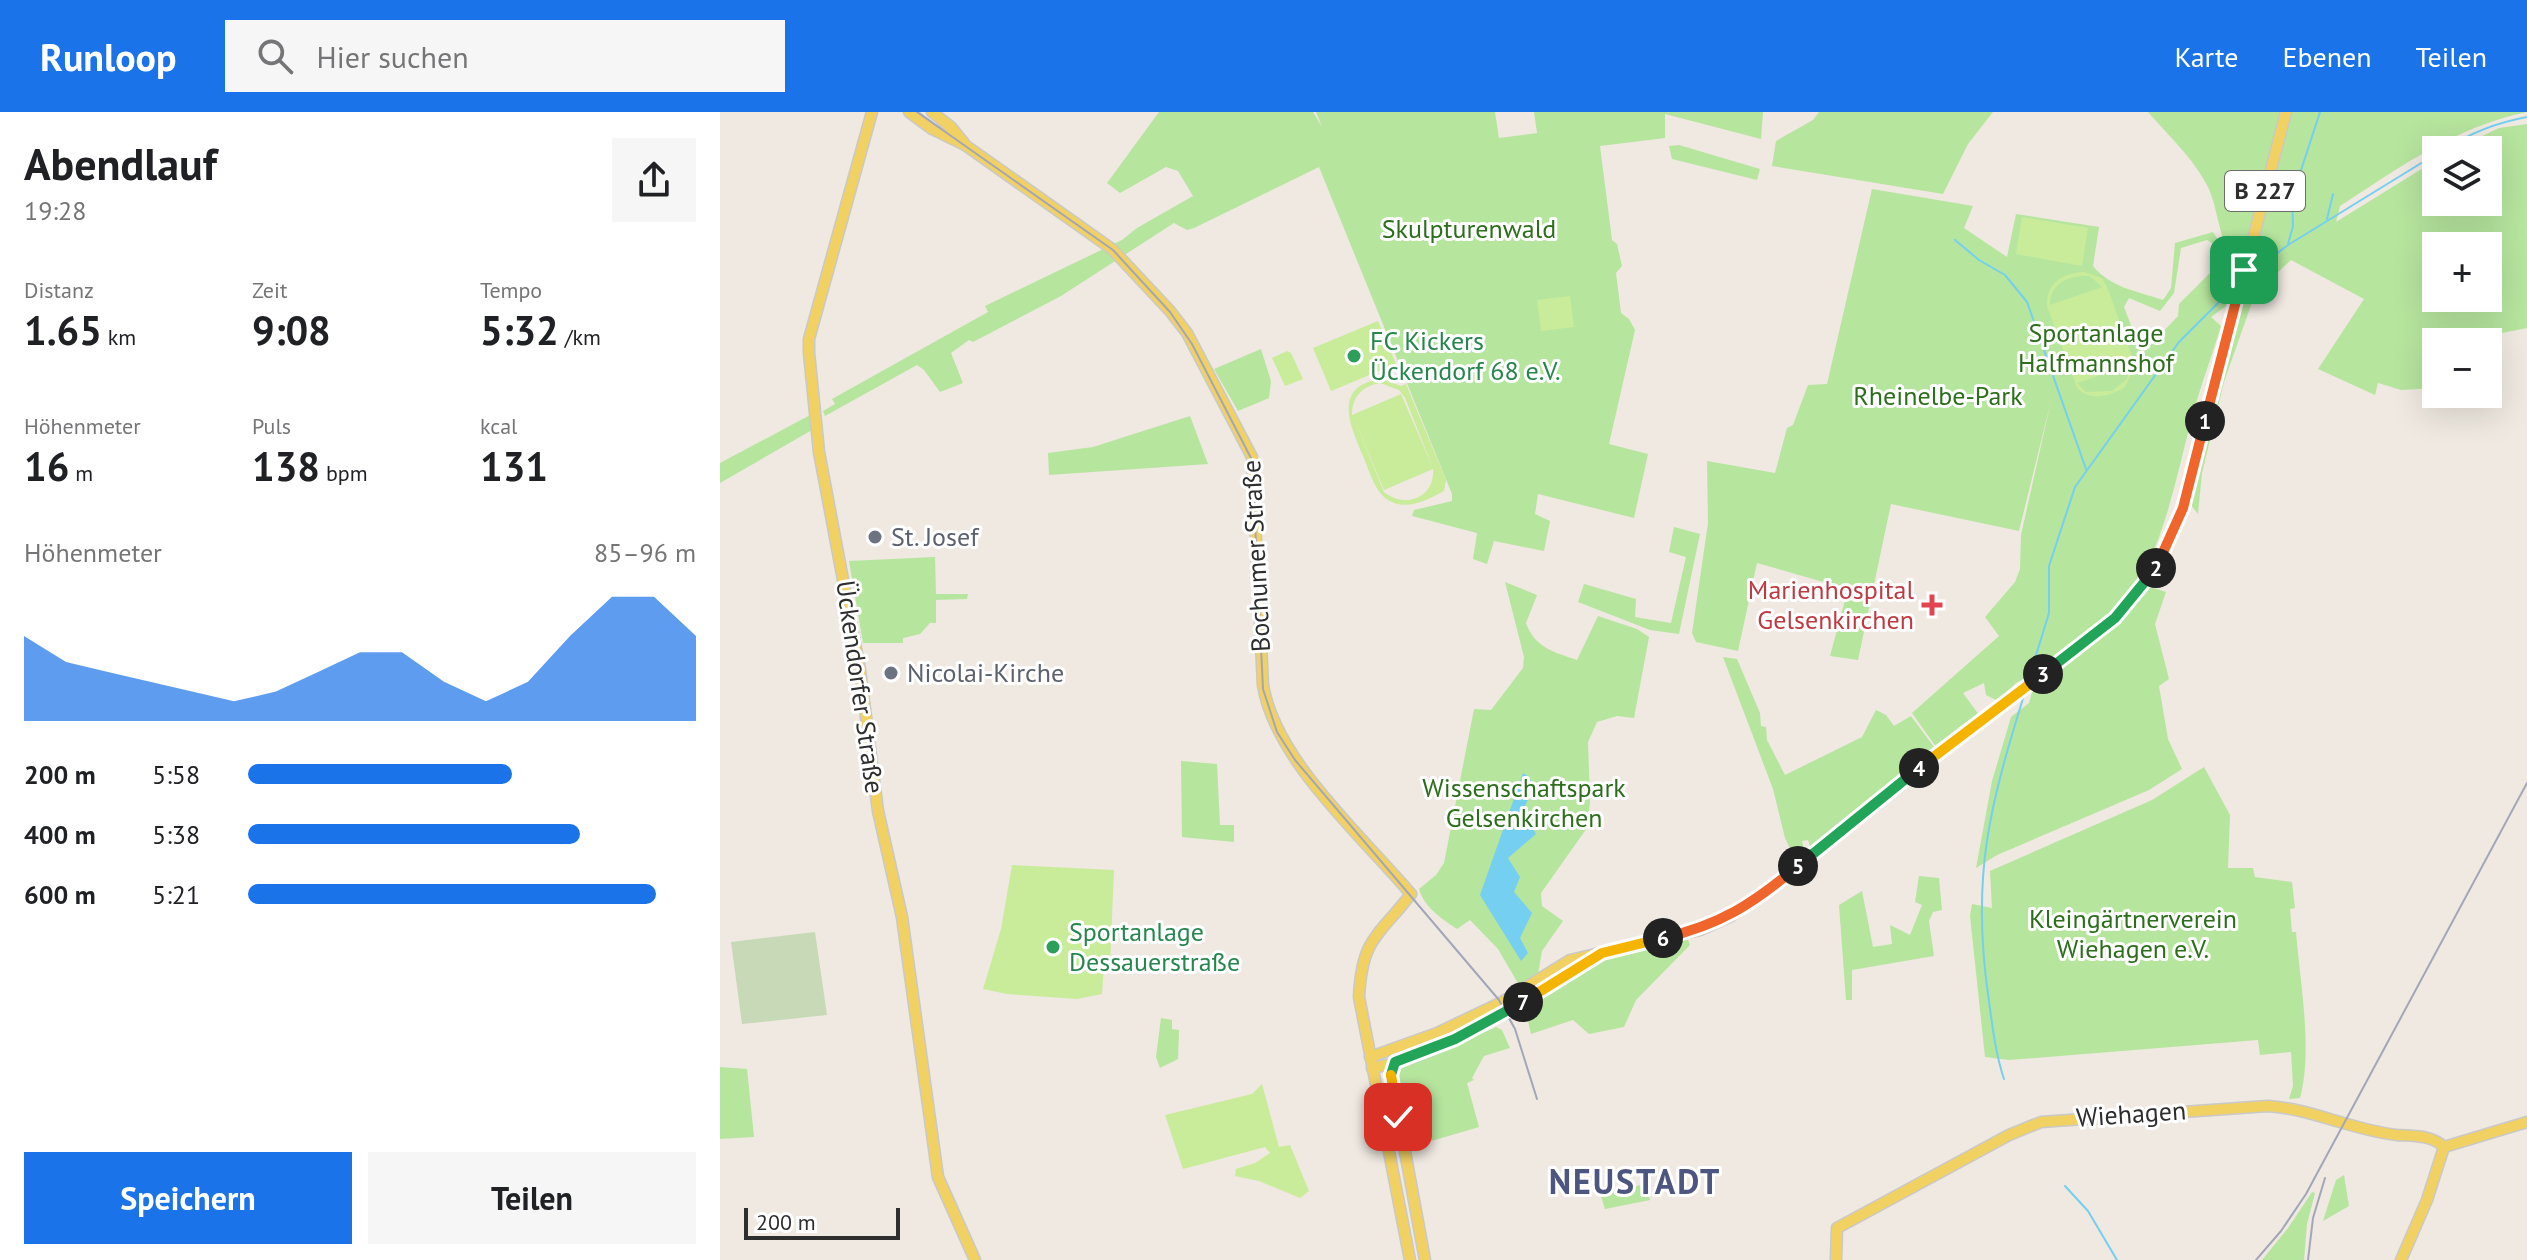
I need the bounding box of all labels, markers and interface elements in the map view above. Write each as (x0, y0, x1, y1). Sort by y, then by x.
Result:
search box (225, 20, 785, 92)
text: Runloop (40, 32, 177, 81)
icon: search (253, 34, 297, 78)
text: Hier suchen (317, 37, 469, 76)
text: Karte (2174, 38, 2238, 75)
text: Ebenen (2282, 38, 2372, 75)
text: Teilen (2416, 38, 2487, 75)
text: Abendlauf (24, 135, 217, 192)
map controls (2422, 136, 2502, 408)
button: layers (2422, 136, 2502, 216)
button: share (612, 138, 696, 222)
road number: B 227 (2225, 171, 2305, 211)
text: 19:28 (24, 194, 86, 227)
park label: Skulpturenwald (1382, 212, 1556, 245)
button: + (2422, 232, 2502, 312)
pin (2210, 236, 2278, 304)
icon: arrive (2222, 248, 2266, 292)
text: Distanz (24, 276, 94, 304)
text: Zeit (252, 276, 287, 304)
text: Tempo (480, 276, 542, 304)
text: 1.65 (24, 304, 102, 356)
text: 9:08 (252, 304, 331, 356)
text: 5:32 (480, 304, 559, 356)
park label: Sportanlage Halfmannshof (2018, 316, 2176, 379)
text: km (102, 323, 136, 351)
text: /km (559, 323, 601, 351)
place label: FC Kickers Ückendorf 68 e.V. (1370, 324, 1561, 387)
button: − (2422, 328, 2502, 408)
marker: FC Kickers Ückendorf 68 e.V. (1345, 347, 1363, 365)
park label: Rheinelbe-Park (1853, 379, 2023, 412)
pin: 1 (2185, 401, 2225, 441)
text: 1 (2199, 407, 2211, 435)
text: Höhenmeter (24, 412, 141, 440)
text: Puls (252, 412, 291, 440)
text: kcal (480, 412, 518, 440)
text: 16 (24, 440, 69, 492)
text: 138 (252, 440, 320, 492)
text: 131 (480, 440, 548, 492)
text: m (69, 459, 93, 487)
text: bpm (320, 459, 368, 487)
street label: Bochumer Straße (1234, 459, 1277, 653)
place label: St. Josef (891, 520, 980, 553)
marker: St. Josef (866, 528, 884, 546)
text: Höhenmeter (24, 536, 162, 569)
text: 85–96 m (594, 536, 696, 569)
pin: 2 (2136, 548, 2176, 588)
text: 2 (2150, 554, 2162, 582)
place label: Marienhospital Gelsenkirchen (1748, 573, 1914, 636)
street label: Ückendorfer Straße (829, 578, 892, 796)
marker: Marienhospital Gelsenkirchen (1921, 594, 1943, 616)
pin: 3 (2023, 654, 2063, 694)
place label: Nicolai-Kirche (907, 656, 1064, 689)
text: 3 (2037, 660, 2049, 688)
marker: Nicolai-Kirche (882, 664, 900, 682)
pin: 4 (1899, 748, 1939, 788)
text: 4 (1913, 754, 1925, 782)
text: 200 m (24, 758, 96, 791)
text: 5:58 (152, 758, 200, 791)
park label: Wissenschaftspark Gelsenkirchen (1422, 771, 1626, 834)
text: 400 m (24, 818, 96, 851)
text: 5:38 (152, 818, 200, 851)
pin: 5 (1778, 846, 1818, 886)
text: 5 (1792, 852, 1804, 880)
text: 600 m (24, 878, 96, 911)
text: 5:21 (152, 878, 200, 911)
park label: Kleingärtnerverein Wiehagen e.V. (2029, 902, 2237, 965)
place label: Sportanlage Dessauerstraße (1069, 915, 1240, 978)
pin: 6 (1643, 918, 1683, 958)
text: 6 (1657, 924, 1669, 952)
marker: Sportanlage Dessauerstraße (1044, 938, 1062, 956)
pin: 7 (1503, 982, 1543, 1022)
text: 7 (1517, 988, 1529, 1016)
pin (1364, 1083, 1432, 1151)
street label: Wiehagen (2075, 1093, 2187, 1134)
icon: check (1376, 1095, 1420, 1139)
button: Speichern (24, 1152, 352, 1244)
button: Teilen (368, 1152, 696, 1244)
district label: NEUSTADT (1549, 1159, 1721, 1203)
scale bar (744, 1204, 900, 1240)
text: 200 m (756, 1208, 816, 1236)

